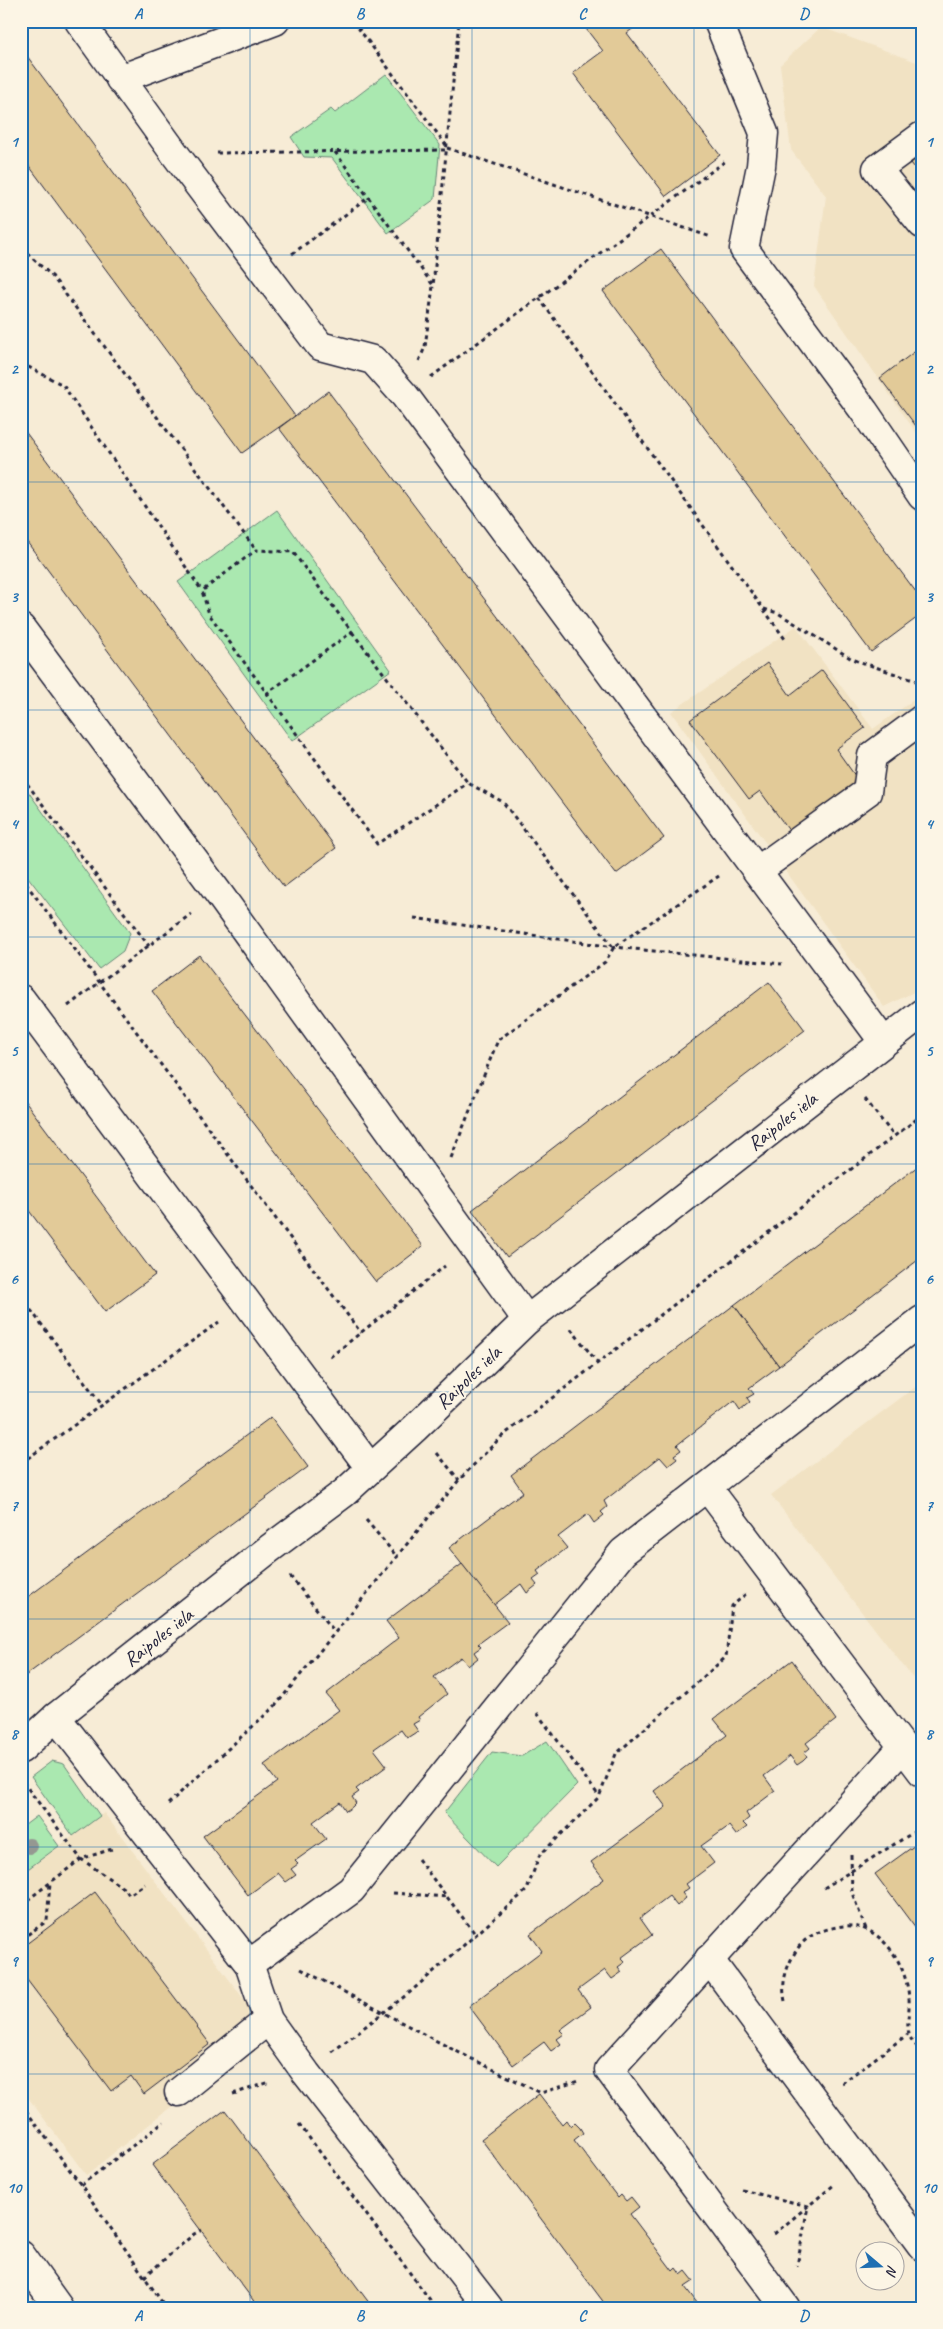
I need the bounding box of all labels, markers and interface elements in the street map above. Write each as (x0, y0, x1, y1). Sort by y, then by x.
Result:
text: A (134, 4, 144, 24)
text: B (356, 4, 366, 24)
text: C (578, 4, 588, 24)
text: D (799, 4, 810, 24)
text: 1 (10, 132, 19, 152)
text: 1 (925, 132, 934, 152)
text: 2 (10, 359, 19, 379)
text: 2 (925, 359, 934, 379)
text: 3 (10, 587, 19, 607)
text: 3 (925, 587, 934, 607)
text: 4 (10, 814, 19, 834)
text: 4 (925, 814, 934, 834)
text: 5 (11, 1041, 20, 1061)
text: 5 (926, 1041, 935, 1061)
street label: Raipoles iela (742, 1086, 823, 1156)
text: 6 (10, 1269, 19, 1289)
text: 6 (925, 1269, 934, 1289)
street label: Raipoles iela (430, 1339, 507, 1415)
text: 7 (10, 1496, 19, 1516)
text: 7 (925, 1496, 934, 1516)
street label: Raipoles iela (118, 1602, 199, 1672)
text: 8 (10, 1724, 19, 1744)
text: 8 (925, 1724, 934, 1744)
text: 9 (10, 1951, 19, 1971)
text: 9 (925, 1951, 934, 1971)
text: 10 (7, 2178, 23, 2198)
text: 10 (922, 2178, 938, 2198)
north arrow (856, 2242, 906, 2292)
text: N (882, 2263, 901, 2279)
text: A (134, 2306, 144, 2326)
text: B (356, 2306, 366, 2326)
text: C (578, 2306, 588, 2326)
text: D (799, 2306, 810, 2326)

